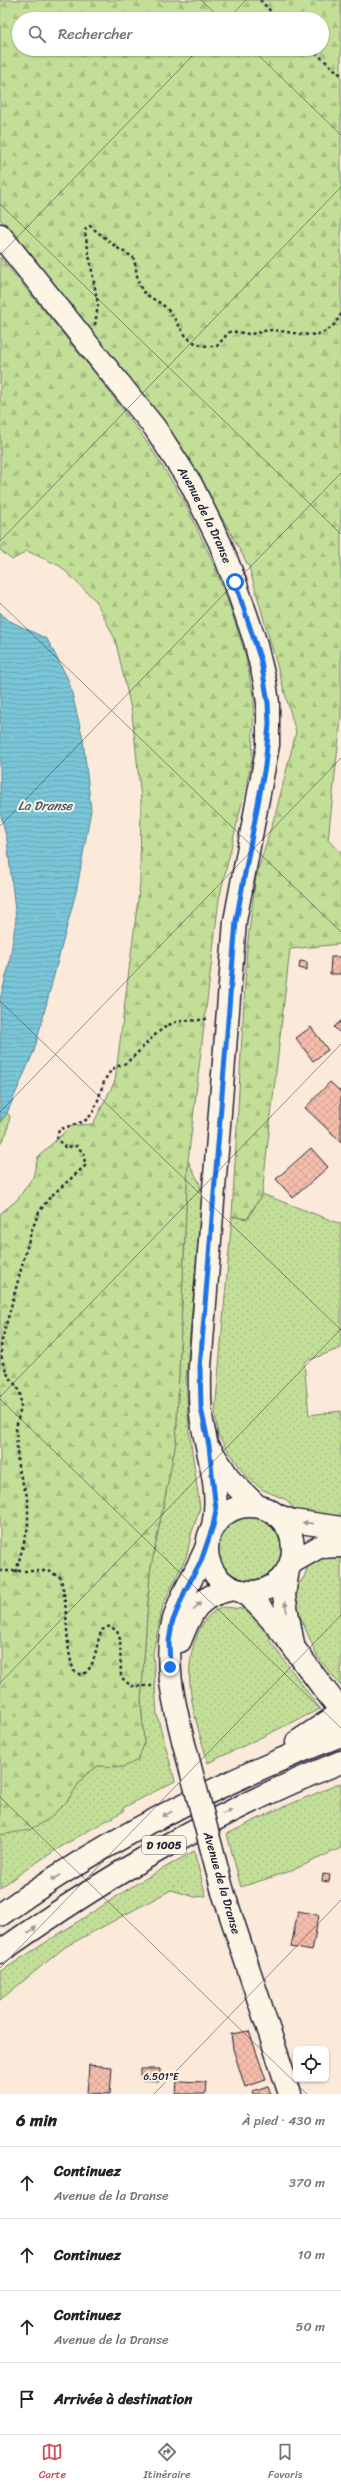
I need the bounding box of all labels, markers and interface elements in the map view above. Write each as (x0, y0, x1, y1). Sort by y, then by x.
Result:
search box (12, 12, 329, 56)
text: Rechercher (58, 21, 133, 47)
icon: search (26, 23, 48, 45)
street label: Avenue de la Dranse (171, 461, 238, 567)
route start (226, 573, 244, 591)
water label: La Dranse (18, 794, 74, 817)
one-way arrow (302, 1520, 314, 1526)
one-way arrow (193, 1601, 201, 1612)
one-way arrow (283, 1601, 289, 1613)
route end (161, 1658, 179, 1676)
one-way arrow (221, 1809, 232, 1815)
one-way arrow (162, 1810, 173, 1817)
street label: Avenue de la Dranse (197, 1828, 247, 1937)
road number: D 1005 (142, 1836, 186, 1854)
one-way arrow (50, 1874, 60, 1882)
one-way arrow (26, 1926, 37, 1934)
map controls (293, 2046, 329, 2082)
button: locate (293, 2046, 329, 2082)
text: 6.501°E (143, 2068, 180, 2086)
text: 6 min (16, 2105, 57, 2135)
text: À pied · 430 m (242, 2109, 325, 2132)
text: Continuez (54, 2158, 121, 2184)
text: 370 m (289, 2171, 325, 2194)
icon: ahead (16, 2172, 38, 2194)
text: Avenue de la Dranse (54, 2184, 169, 2207)
text: Continuez (54, 2242, 121, 2268)
text: 10 m (298, 2243, 325, 2266)
icon: ahead (16, 2244, 38, 2266)
text: Continuez (54, 2302, 121, 2328)
text: 50 m (295, 2315, 325, 2338)
icon: ahead (16, 2316, 38, 2338)
text: Avenue de la Dranse (54, 2328, 169, 2351)
text: Arrivée à destination (54, 2386, 192, 2412)
icon: arrive (16, 2388, 38, 2410)
tab: Carte (39, 2441, 66, 2484)
tab: Itinéraire (144, 2441, 191, 2484)
tab: Favoris (268, 2441, 302, 2484)

